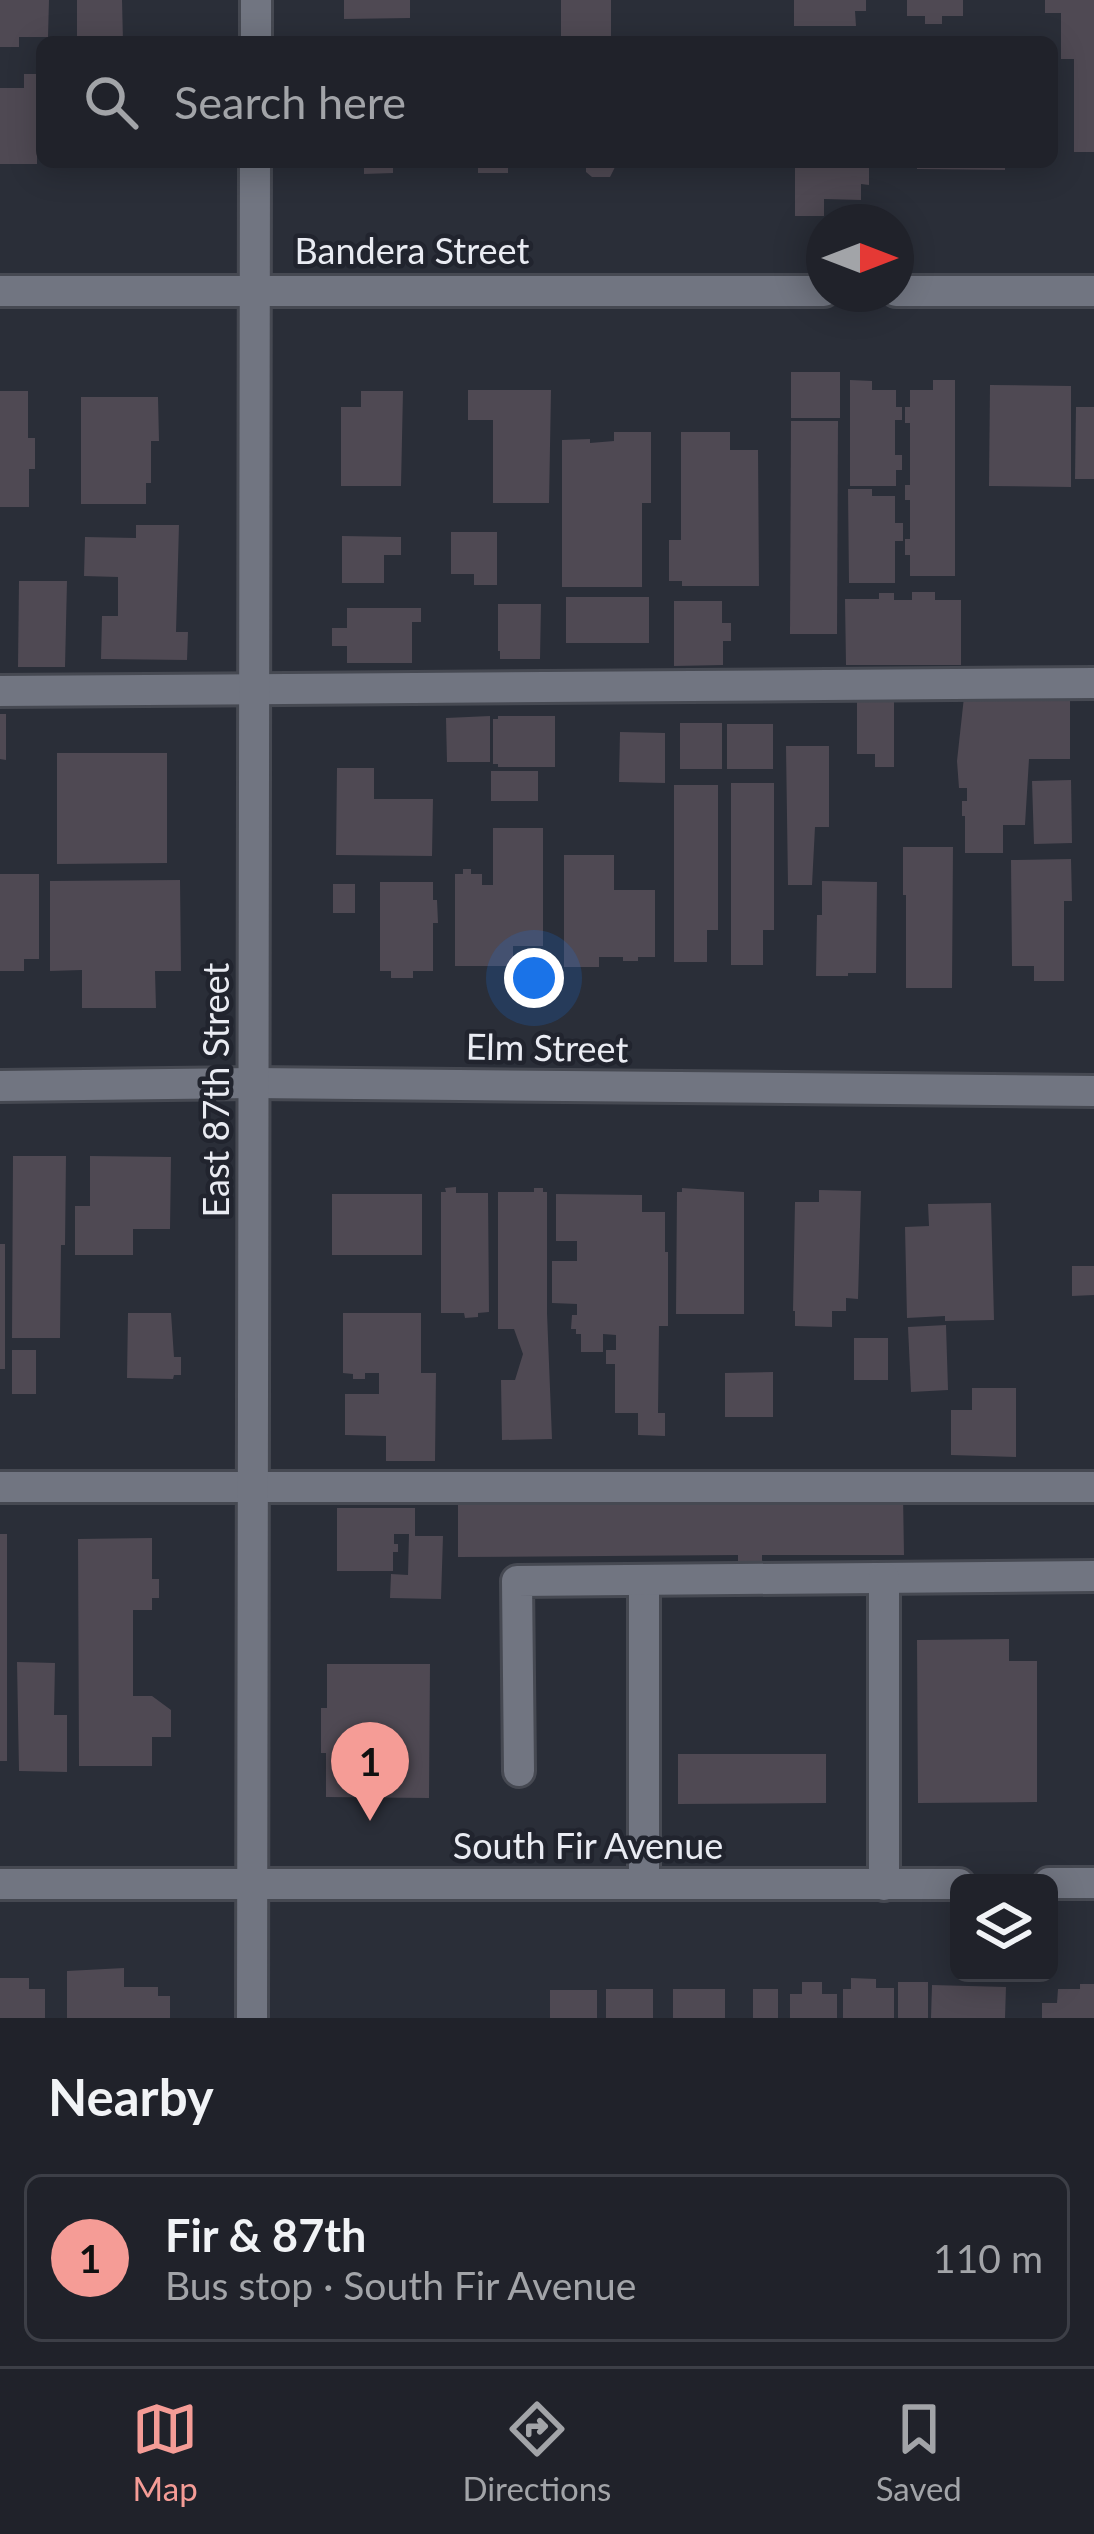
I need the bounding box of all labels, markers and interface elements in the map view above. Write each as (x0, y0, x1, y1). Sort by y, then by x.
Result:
search box (36, 36, 1058, 168)
icon: search (78, 69, 144, 135)
text: Search here (174, 75, 406, 129)
north arrow (806, 204, 914, 312)
street label: Bandera Street (295, 228, 530, 272)
your location (504, 948, 564, 1008)
street label: East 87th Street (193, 962, 237, 1217)
street label: Elm Street (465, 1024, 629, 1070)
pin: 1 (331, 1722, 409, 1821)
street label: South Fir Avenue (453, 1823, 723, 1867)
map controls (950, 1874, 1058, 1982)
button: layers (950, 1874, 1058, 1982)
text: Nearby (48, 2066, 214, 2127)
text: Fir & 87th (165, 2208, 366, 2262)
text: 1 (79, 2235, 101, 2281)
text: 110 m (933, 2235, 1043, 2281)
text: Bus stop · South Fir Avenue (165, 2262, 636, 2308)
tab: Map (132, 2396, 198, 2508)
tab: Directions (462, 2396, 611, 2508)
tab: Saved (876, 2396, 962, 2508)

